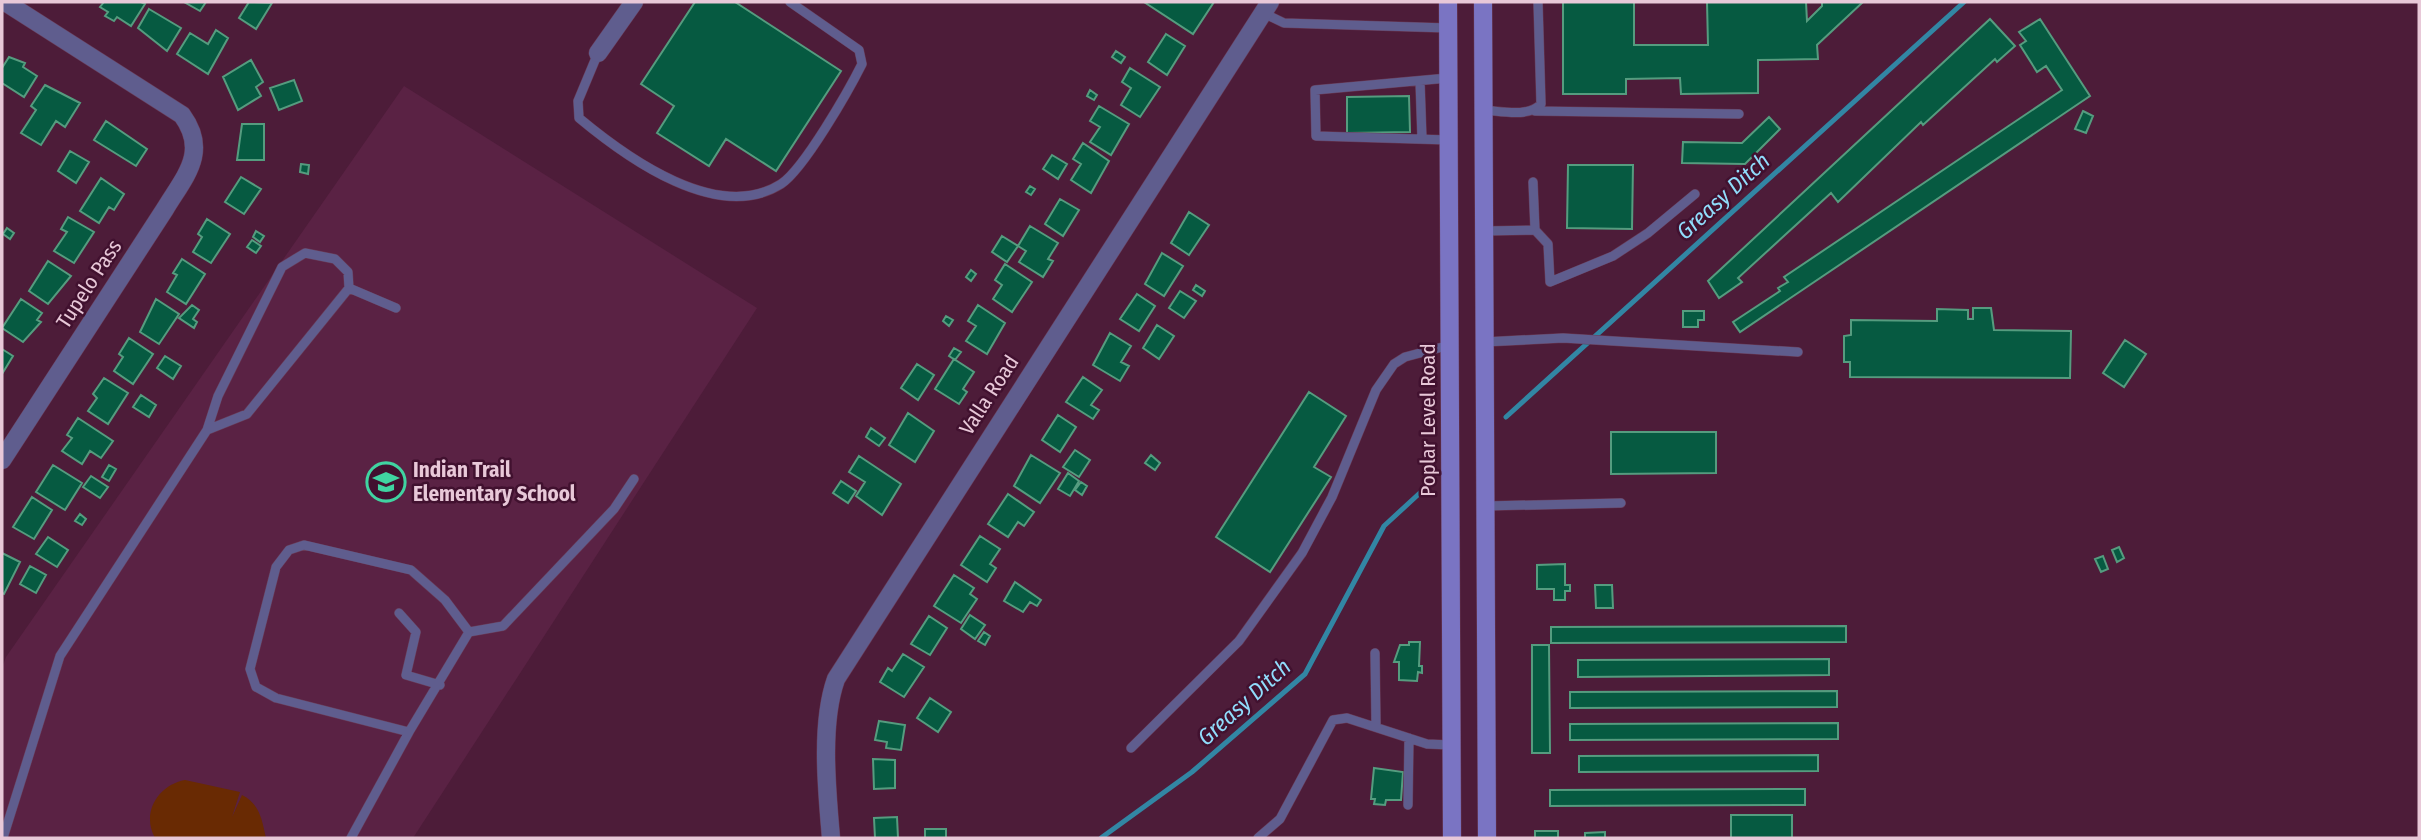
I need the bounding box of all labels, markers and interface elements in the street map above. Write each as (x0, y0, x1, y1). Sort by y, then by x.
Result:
water label: Greasy Ditch (1670, 147, 1776, 245)
street label: Tupelo Pass (51, 235, 127, 333)
street label: Poplar Level Road (1415, 343, 1441, 497)
street label: Valla Road (954, 350, 1024, 440)
place label: Indian Trail Elementary School (413, 457, 576, 507)
school or university icon: Indian Trail Elementary School (365, 461, 407, 503)
water label: Greasy Ditch (1191, 653, 1297, 751)

